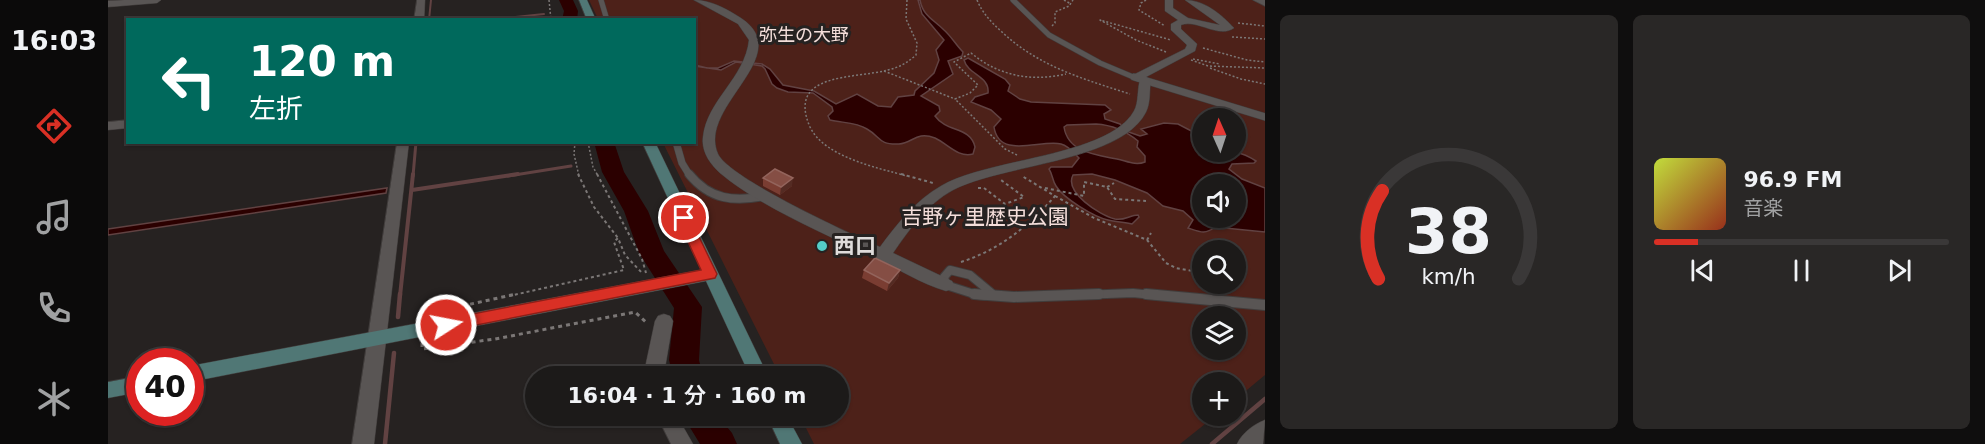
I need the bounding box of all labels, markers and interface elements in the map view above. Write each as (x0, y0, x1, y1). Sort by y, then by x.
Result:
park label: 弥生の大野 (759, 24, 849, 45)
text: 16:03 (11, 25, 97, 56)
text: 120 m (249, 37, 395, 86)
icon: left (150, 42, 228, 120)
text: 左折 (249, 93, 303, 124)
icon: directions (33, 105, 75, 147)
north arrow (1192, 108, 1246, 162)
map controls (1192, 108, 1246, 426)
text: 96.9 FM (1744, 167, 1842, 192)
button: sound (1192, 174, 1246, 228)
pin (658, 192, 709, 243)
text: 38 (1405, 195, 1492, 268)
icon: music (33, 196, 75, 238)
text: 音楽 (1744, 196, 1784, 220)
icon: arrive (667, 201, 700, 234)
park label: 吉野ヶ里歴史公園 (901, 205, 1069, 229)
place label: 西口 (834, 234, 876, 258)
marker: 西口 (815, 239, 829, 253)
button: search (1192, 240, 1246, 294)
icon: previous (1686, 254, 1719, 287)
icon: pause (1785, 254, 1818, 287)
icon: next (1883, 254, 1916, 287)
text: km/h (1422, 264, 1476, 289)
icon: phone (33, 287, 75, 329)
position arrow (414, 293, 478, 357)
button: layers (1192, 306, 1246, 360)
speed limit sign: 40 (126, 348, 204, 426)
button: + (1192, 372, 1246, 426)
icon: climate (33, 378, 75, 420)
text: 16:04 · 1 分 · 160 m (568, 383, 806, 408)

